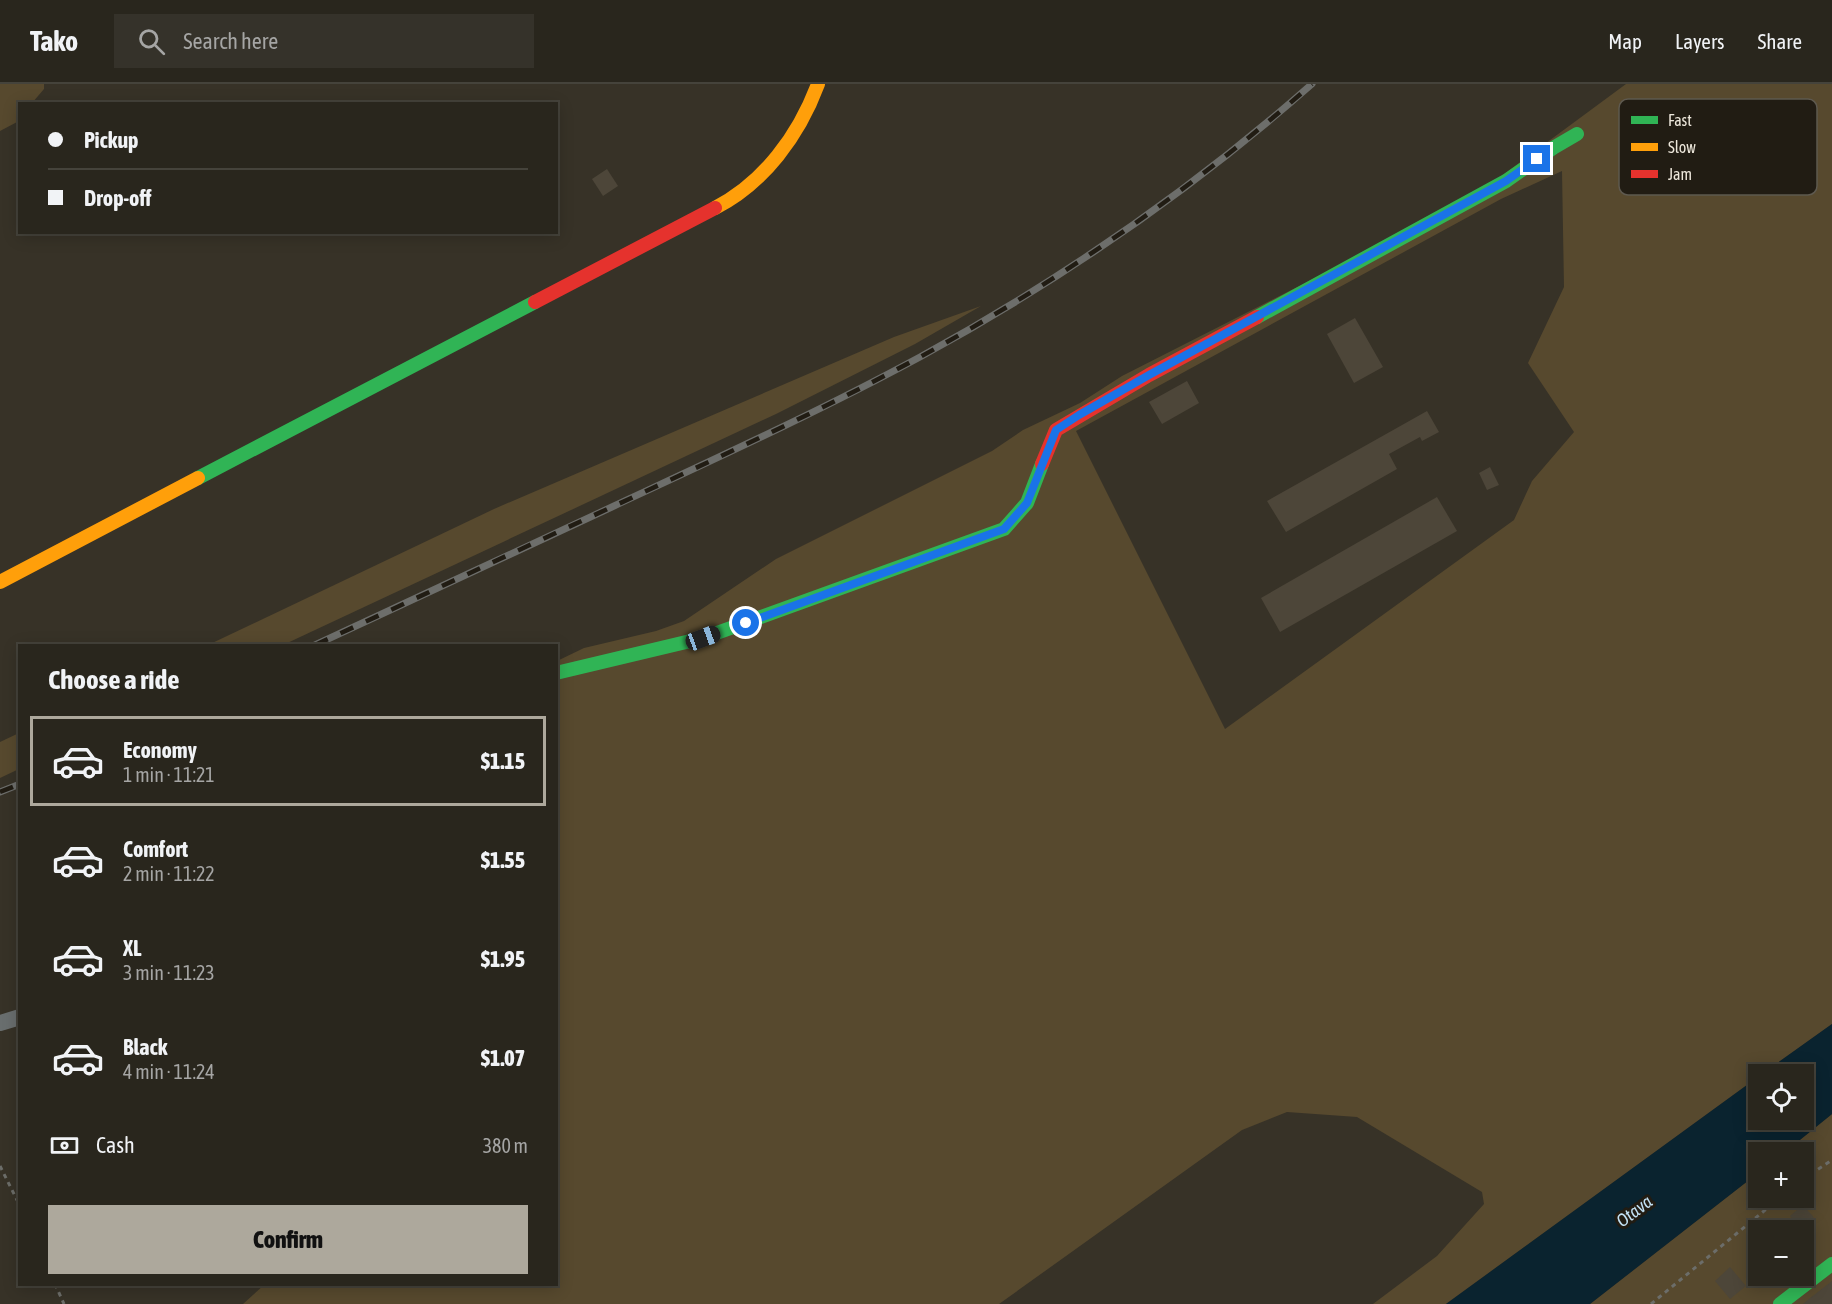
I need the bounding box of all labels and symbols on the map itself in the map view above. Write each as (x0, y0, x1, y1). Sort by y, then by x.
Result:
legend (1619, 99, 1817, 195)
text: Fast (1668, 111, 1692, 129)
text: Slow (1668, 138, 1696, 156)
route end (1523, 145, 1550, 172)
text: Jam (1668, 165, 1692, 183)
route start (732, 609, 759, 636)
car (683, 623, 723, 653)
water label: Otava (1612, 1190, 1657, 1231)

